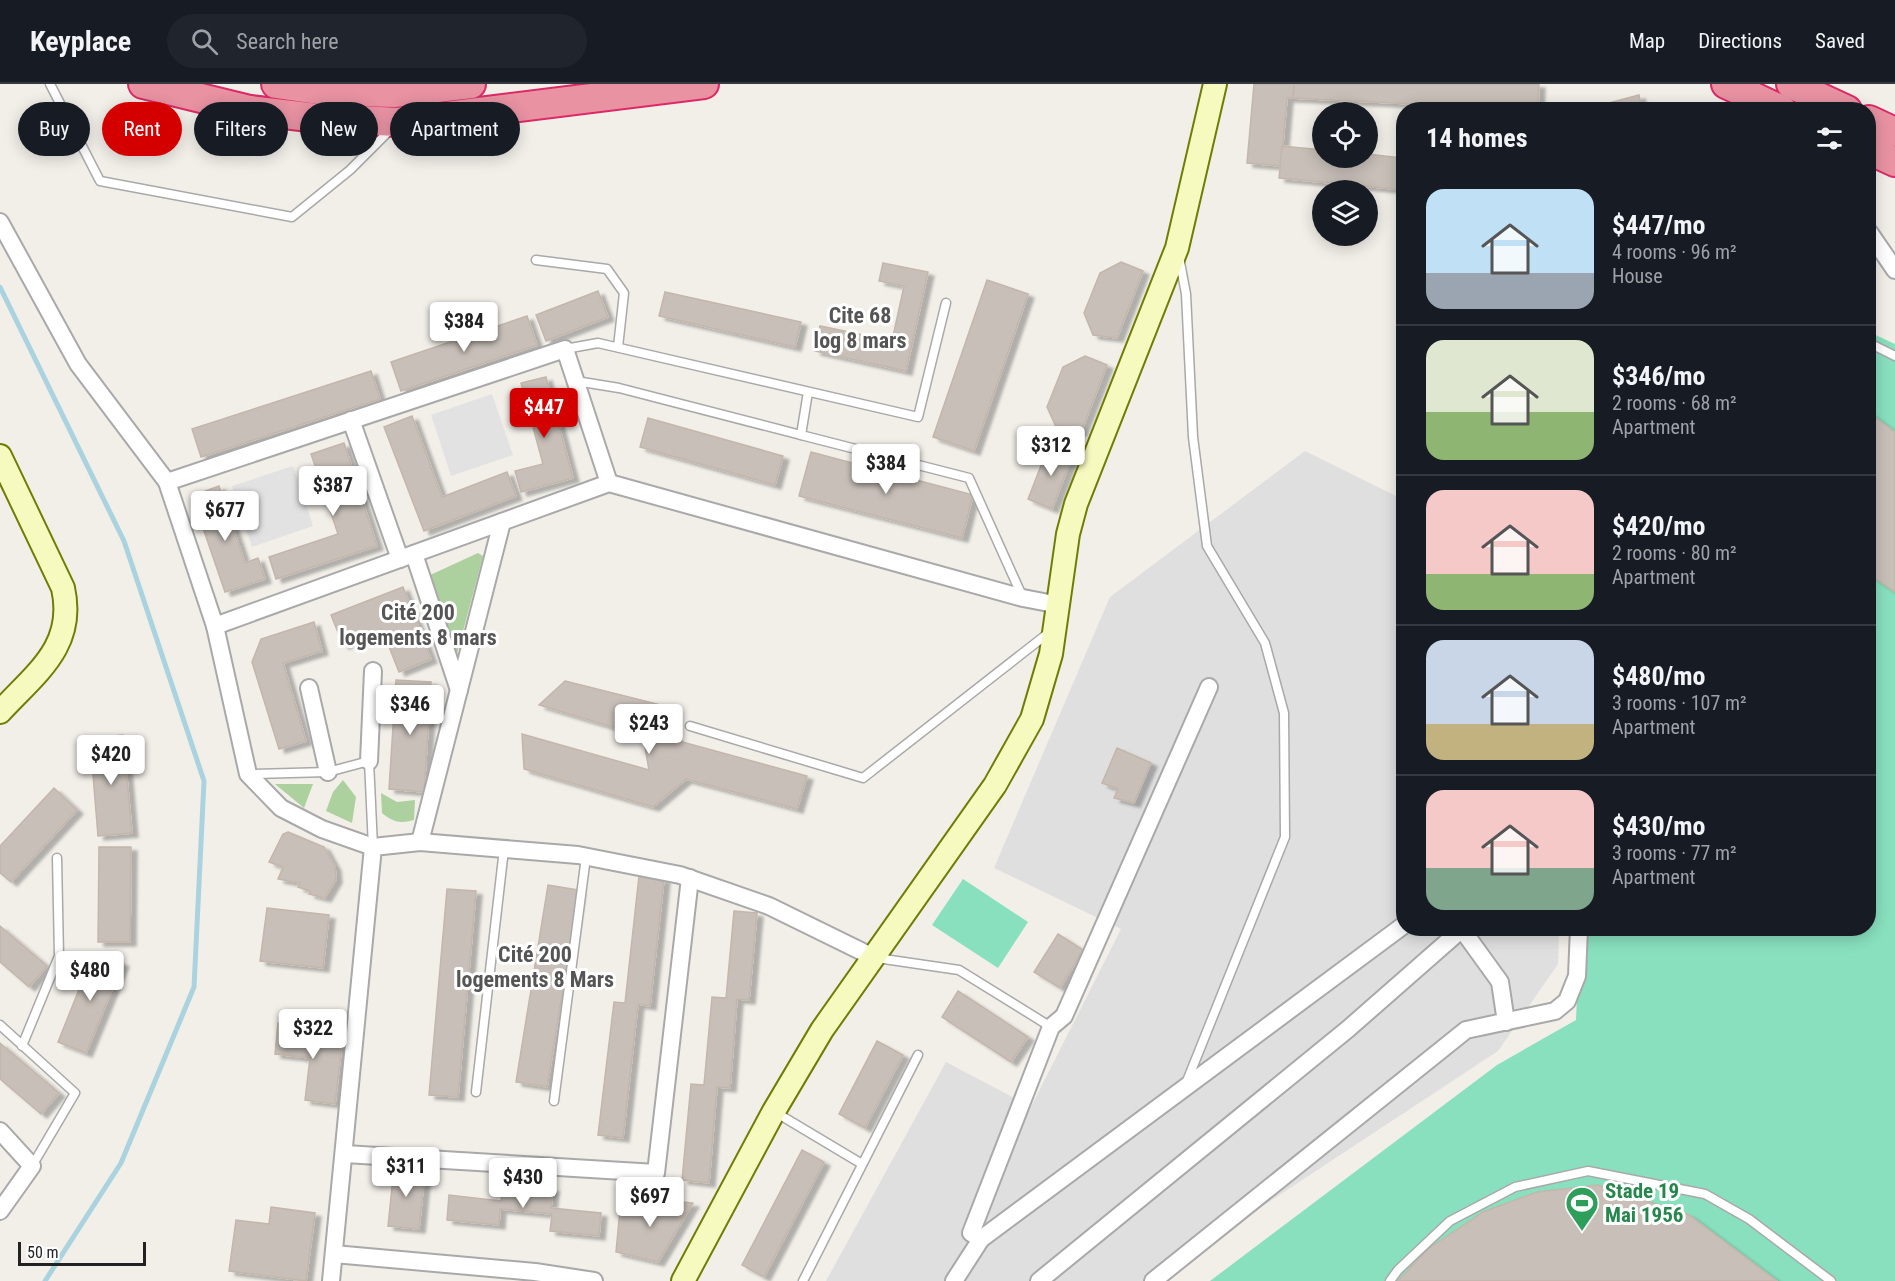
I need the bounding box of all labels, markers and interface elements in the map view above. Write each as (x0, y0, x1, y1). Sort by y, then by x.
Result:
search box (167, 14, 587, 68)
text: Keyplace (30, 25, 131, 58)
icon: search (188, 25, 221, 58)
text: Search here (236, 29, 339, 54)
text: Map (1629, 29, 1665, 53)
text: Directions (1698, 29, 1782, 53)
text: Saved (1815, 29, 1865, 53)
chip: Buy (18, 102, 90, 156)
chip: Rent (102, 102, 182, 156)
chip: Filters (194, 102, 288, 156)
chip: New (300, 102, 378, 156)
chip: Apartment (390, 102, 520, 156)
map controls (1312, 102, 1378, 246)
button: locate (1312, 102, 1378, 168)
icon: filters (1813, 122, 1846, 155)
text: 14 homes (1426, 123, 1528, 153)
button: layers (1312, 180, 1378, 246)
text: $447/mo (1612, 210, 1705, 240)
icon: home (1474, 213, 1546, 285)
text: 4 rooms · 96 m² (1612, 240, 1737, 264)
text: House (1612, 264, 1663, 288)
pin: $384 (428, 302, 500, 353)
district label: Cite 68 log 8 mars (814, 303, 906, 353)
text: $384 (444, 309, 484, 333)
text: $346/mo (1612, 361, 1705, 391)
icon: home (1474, 364, 1546, 436)
pin: $447 (508, 388, 580, 439)
text: 2 rooms · 68 m² (1612, 391, 1737, 415)
text: $447 (524, 395, 564, 419)
text: Apartment (1612, 415, 1696, 439)
pin: $312 (1015, 426, 1087, 477)
text: $312 (1031, 433, 1071, 457)
pin: $384 (850, 444, 922, 495)
text: $384 (866, 451, 906, 475)
pin: $387 (297, 466, 369, 517)
text: $387 (313, 473, 353, 497)
pin: $677 (189, 491, 261, 542)
text: $677 (205, 498, 245, 522)
text: $420/mo (1612, 511, 1705, 541)
icon: home (1474, 514, 1546, 586)
text: 2 rooms · 80 m² (1612, 541, 1737, 565)
text: Apartment (1612, 565, 1696, 589)
district label: Cité 200 logements 8 mars (339, 600, 497, 650)
text: $480/mo (1612, 661, 1705, 691)
icon: home (1474, 664, 1546, 736)
pin: $346 (374, 685, 446, 736)
text: 3 rooms · 107 m² (1612, 691, 1747, 715)
text: $346 (390, 692, 430, 716)
pin: $243 (613, 704, 685, 755)
text: $243 (629, 711, 669, 735)
text: Apartment (1612, 715, 1696, 739)
pin: $420 (75, 735, 147, 786)
text: $420 (91, 742, 131, 766)
text: $430/mo (1612, 811, 1705, 841)
icon: home (1474, 814, 1546, 886)
text: 3 rooms · 77 m² (1612, 841, 1737, 865)
text: Apartment (1612, 865, 1696, 889)
district label: Cité 200 logements 8 Mars (456, 942, 614, 992)
pin: $480 (54, 951, 126, 1002)
text: $480 (70, 958, 110, 982)
pin: $322 (277, 1009, 349, 1060)
text: $322 (293, 1016, 333, 1040)
pin: $311 (370, 1147, 442, 1198)
text: $311 (386, 1154, 426, 1178)
pin: $430 (487, 1158, 559, 1209)
text: $430 (503, 1165, 543, 1189)
pin: $697 (614, 1177, 686, 1228)
place label: Stade 19 Mai 1956 (1605, 1179, 1683, 1227)
text: $697 (630, 1184, 670, 1208)
sports icon: Stade 19 Mai 1956 (1564, 1185, 1600, 1232)
scale bar (18, 1239, 146, 1266)
text: 50 m (27, 1243, 59, 1262)

